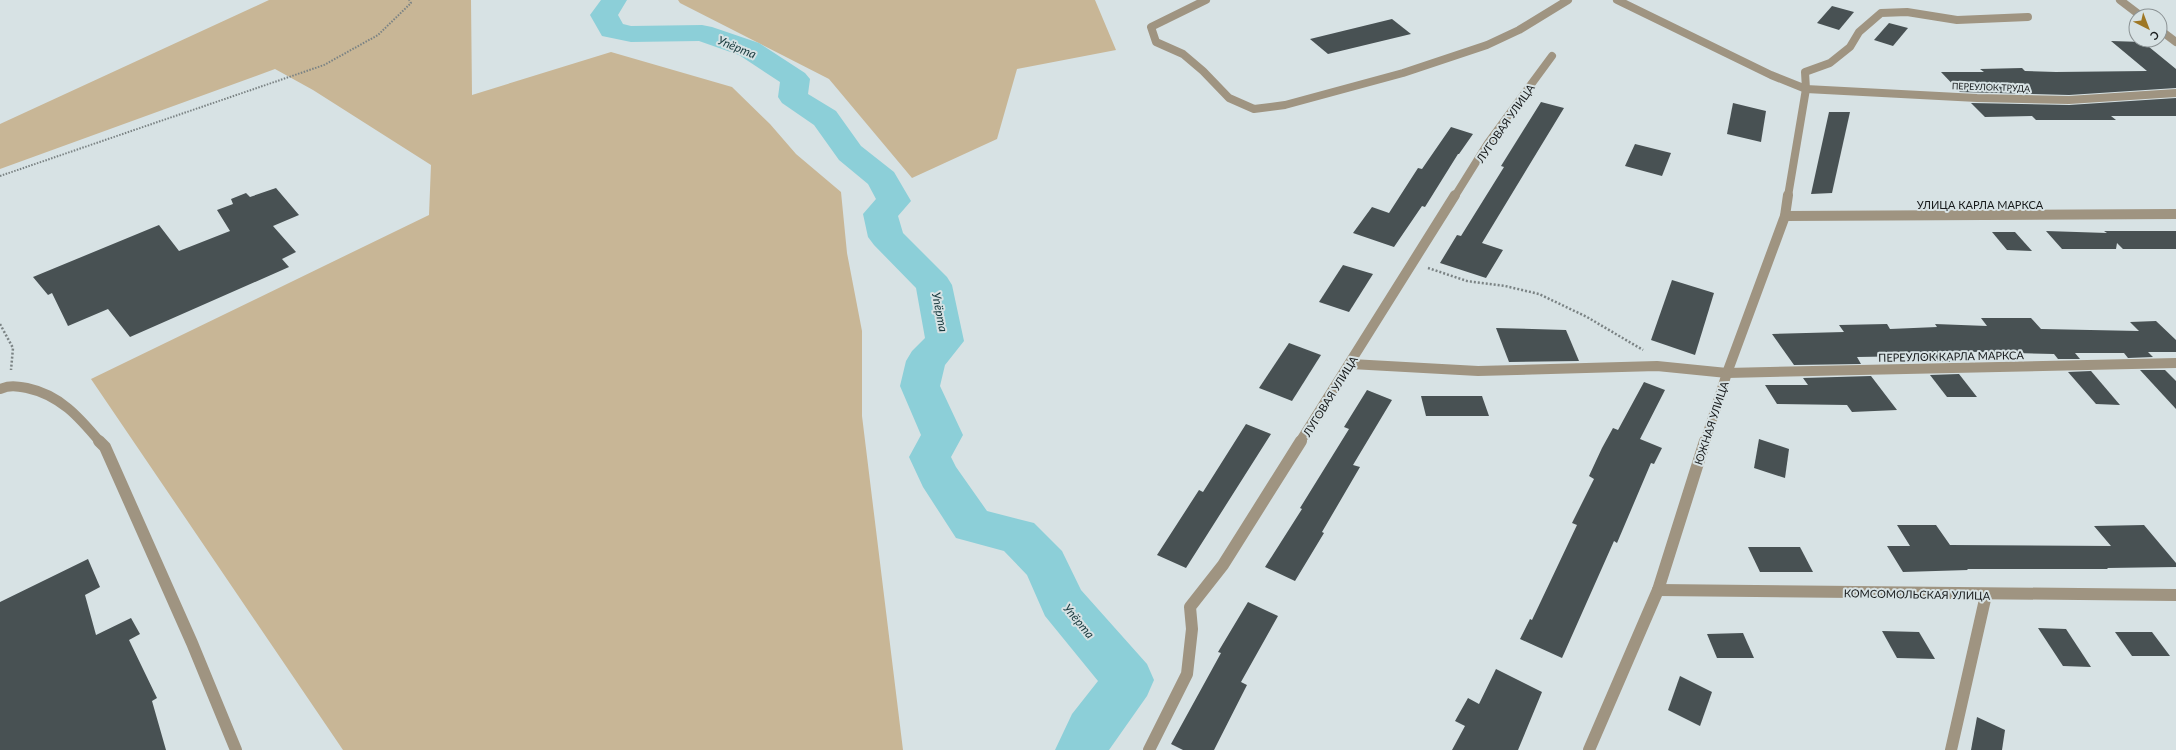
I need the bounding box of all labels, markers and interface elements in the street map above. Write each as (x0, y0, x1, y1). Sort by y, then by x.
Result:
north arrow (2128, 8, 2168, 48)
text: С (2147, 29, 2162, 44)
water label: Упёрта (716, 32, 758, 62)
street label: ПЕРЕУЛОК ТРУДА (1952, 80, 2031, 94)
street label: ЛУГОВАЯ УЛИЦА (1473, 81, 1537, 165)
street label: УЛИЦА КАРЛА МАРКСА (1917, 198, 2044, 211)
water label: Упёрта (929, 291, 951, 333)
street label: ПЕРЕУЛОК КАРЛА МАРКСА (1878, 348, 2024, 364)
street label: ЛУГОВАЯ УЛИЦА (1299, 353, 1360, 439)
street label: ЮЖНАЯ УЛИЦА (1691, 379, 1731, 466)
street label: КОМСОМОЛЬСКАЯ УЛИЦА (1844, 586, 1991, 602)
water label: Упёрта (1060, 601, 1098, 641)

